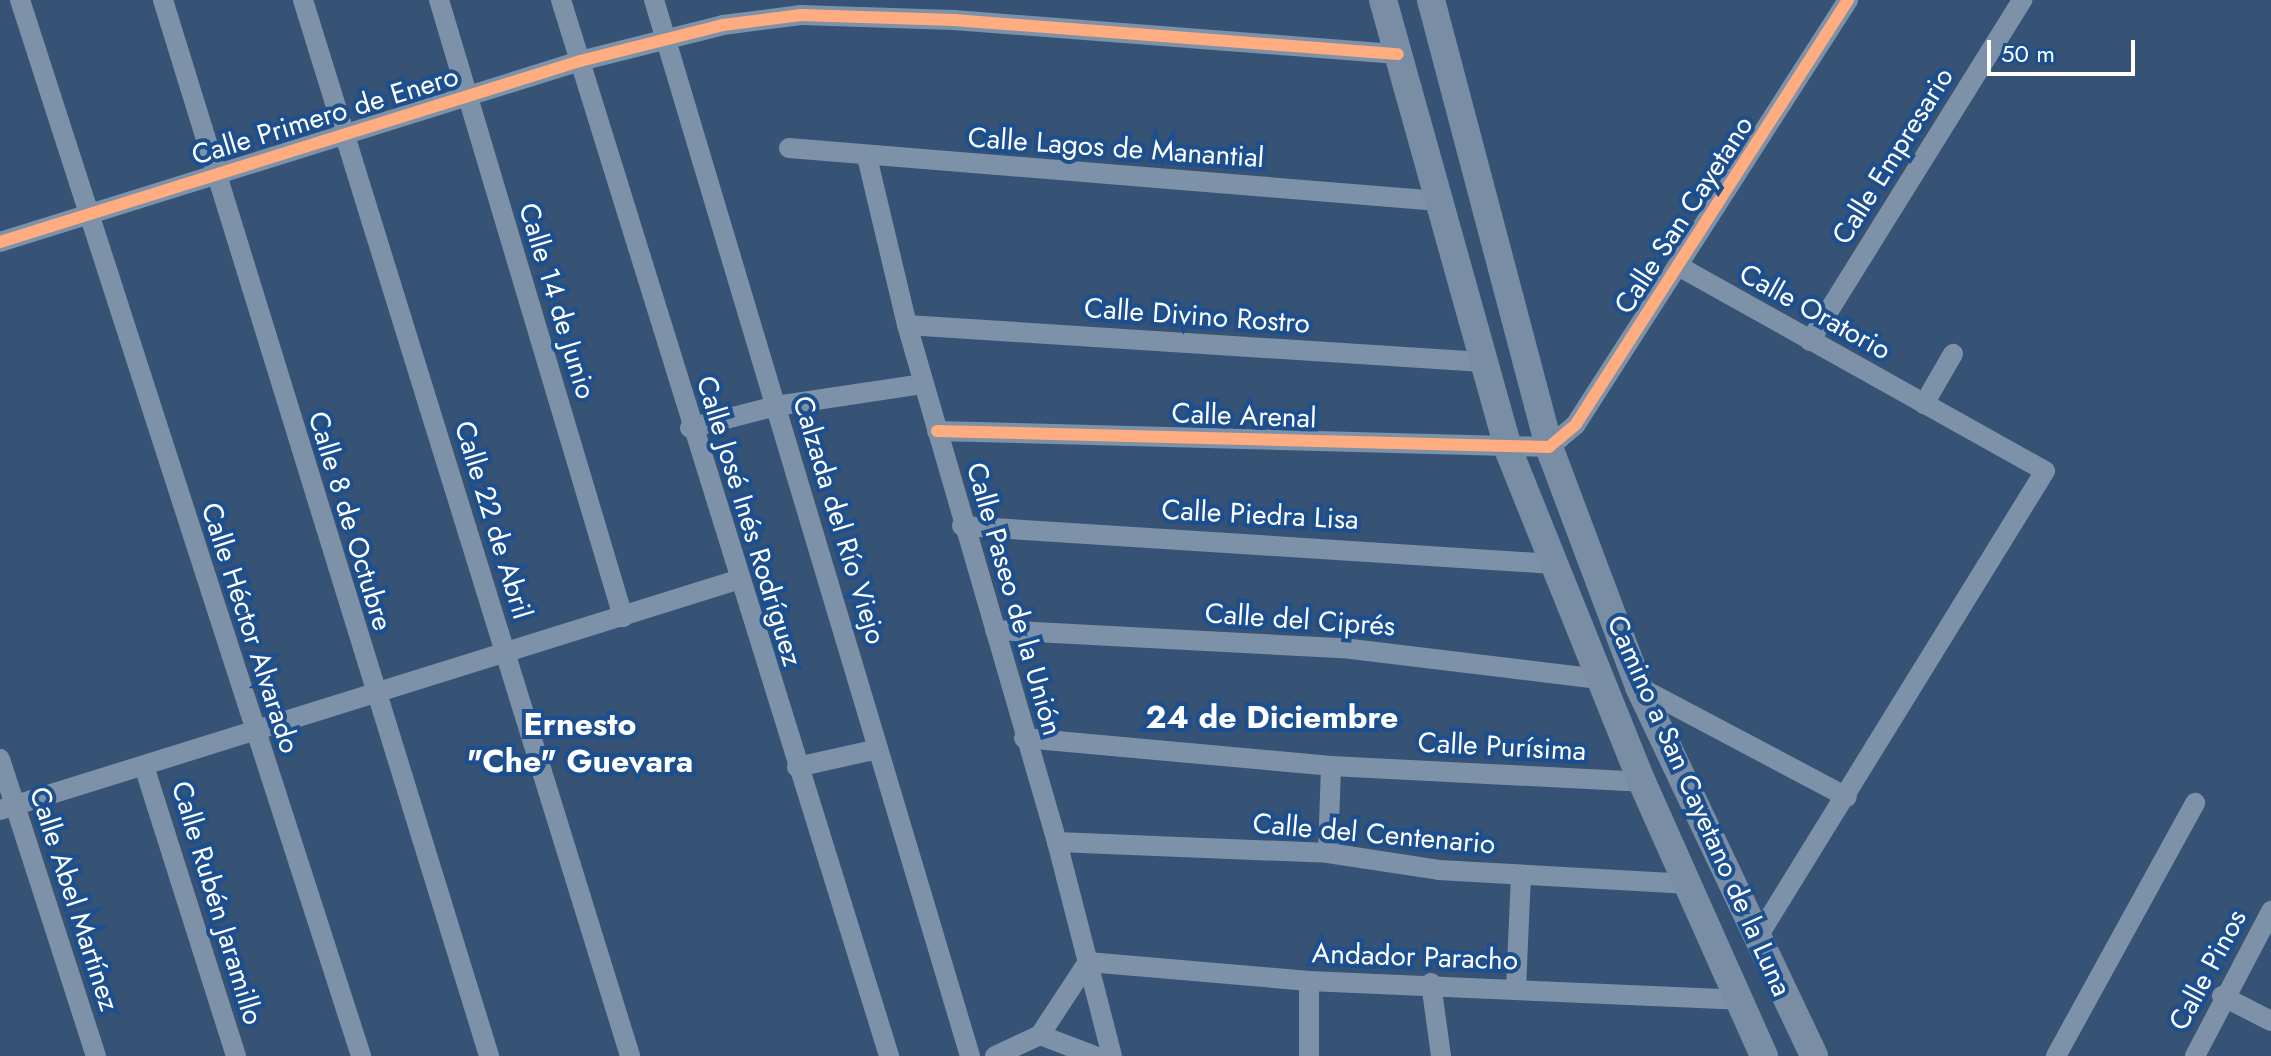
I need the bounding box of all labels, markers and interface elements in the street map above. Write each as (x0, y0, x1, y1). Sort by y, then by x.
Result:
scale bar (1991, 24, 2139, 74)
text: 50 m (2001, 36, 2055, 71)
street label: Calle Primero de Enero (188, 59, 462, 173)
street label: Calle Empresario (1825, 61, 1961, 251)
street label: Calle San Cayetano (1607, 110, 1761, 320)
street label: Calle Lagos de Manantial (967, 121, 1265, 175)
street label: Calle 14 de Junio (511, 199, 603, 403)
street label: Calle Oratorio (1734, 257, 1896, 367)
street label: Calle Divino Rostro (1083, 291, 1311, 341)
street label: Calle José Inés Rodríguez (689, 372, 809, 670)
street label: Calzada del Río Viejo (785, 392, 893, 648)
street label: Calle Arenal (1171, 397, 1317, 435)
street label: Calle 8 de Octubre (301, 407, 399, 635)
street label: Calle 22 de Abril (447, 417, 539, 623)
street label: Calle Paseo de la Unión (959, 459, 1069, 739)
street label: Calle Piedra Lisa (1161, 493, 1359, 537)
street label: Calle Héctor Alvarado (194, 499, 306, 757)
street label: Calle del Ciprés (1204, 597, 1396, 643)
street label: Camino a San Cayetano de la Luna (1600, 610, 1798, 1002)
district label: 24 de Diciembre (1146, 698, 1398, 736)
district label: Ernesto "Che" Guevara (467, 706, 693, 781)
street label: Calle Purísima (1417, 726, 1587, 768)
street label: Calle Rubén Jaramillo (164, 777, 270, 1029)
street label: Calle Abel Martínez (22, 783, 126, 1015)
street label: Calle del Centenario (1251, 807, 1497, 861)
street label: Calle Pinos (2162, 904, 2254, 1036)
street label: Andador Paracho (1311, 937, 1519, 977)

